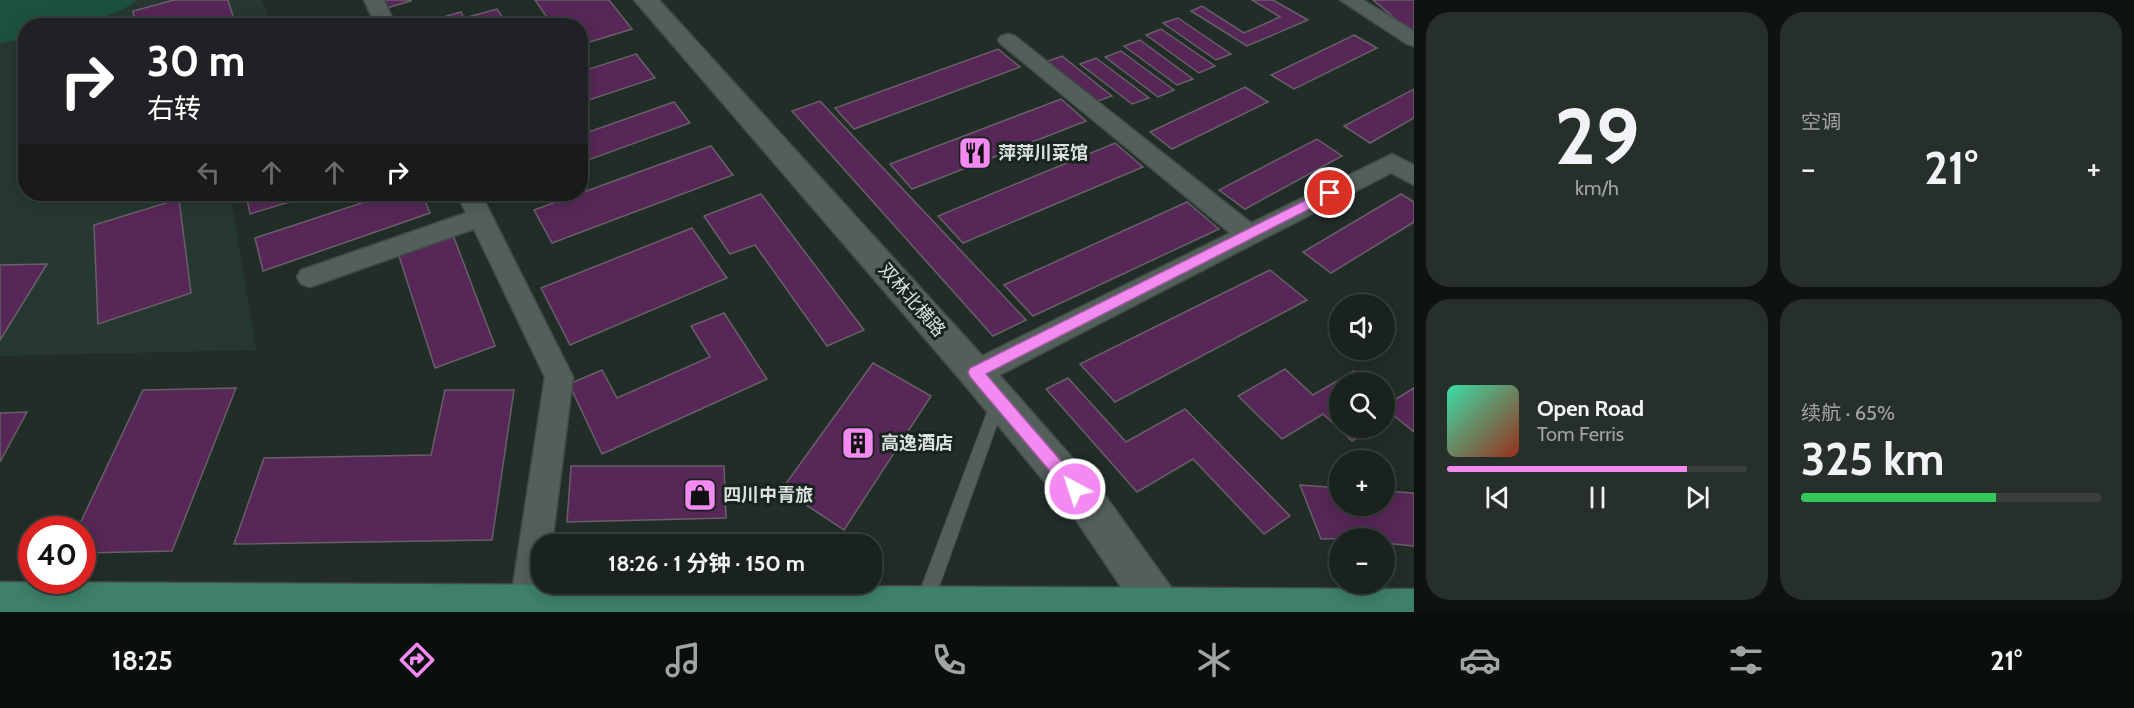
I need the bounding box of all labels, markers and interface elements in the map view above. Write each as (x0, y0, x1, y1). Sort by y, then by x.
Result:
text: 30 m (147, 35, 245, 87)
icon: right (48, 42, 126, 120)
text: 29 (1554, 89, 1640, 184)
text: 右转 (147, 92, 201, 125)
text: 空调 (1801, 110, 1841, 134)
restaurant icon: 萍萍川菜馆 (957, 135, 993, 171)
text: 21° (1924, 141, 1978, 195)
place label: 萍萍川菜馆 (998, 142, 1088, 164)
text: − (1801, 148, 1816, 188)
text: + (2086, 148, 2101, 188)
icon: left (192, 156, 225, 189)
icon: ahead (255, 156, 288, 189)
icon: ahead (318, 156, 351, 189)
icon: right (381, 156, 414, 189)
pin (1304, 167, 1355, 218)
icon: arrive (1313, 176, 1346, 209)
text: km/h (1575, 176, 1619, 200)
street label: 双林北横路 (874, 259, 950, 341)
map controls (1329, 294, 1395, 594)
button: sound (1329, 294, 1395, 360)
button: search (1329, 372, 1395, 438)
text: Open Road (1537, 395, 1644, 422)
text: 续航 · 65% (1801, 401, 1895, 425)
text: Tom Ferris (1537, 422, 1624, 446)
building icon: 高逸酒店 (840, 425, 876, 461)
place label: 高逸酒店 (881, 432, 953, 454)
text: 325 km (1801, 432, 1944, 486)
button: + (1329, 450, 1395, 516)
position arrow (1043, 457, 1107, 521)
shop icon: 四川中青旅 (682, 477, 718, 513)
icon: previous (1481, 481, 1514, 514)
icon: pause (1581, 481, 1614, 514)
icon: next (1681, 481, 1714, 514)
place label: 四川中青旅 (723, 484, 813, 506)
speed limit sign: 40 (18, 516, 96, 594)
button: − (1329, 528, 1395, 594)
text: 18:26 · 1 分钟 · 150 m (608, 550, 805, 577)
icon: directions (396, 639, 438, 681)
icon: music (662, 639, 704, 681)
icon: phone (928, 639, 970, 681)
icon: climate (1193, 639, 1235, 681)
icon: car (1459, 639, 1501, 681)
icon: filters (1725, 639, 1767, 681)
text: 18:25 (112, 644, 173, 677)
text: 21° (1990, 644, 2022, 677)

